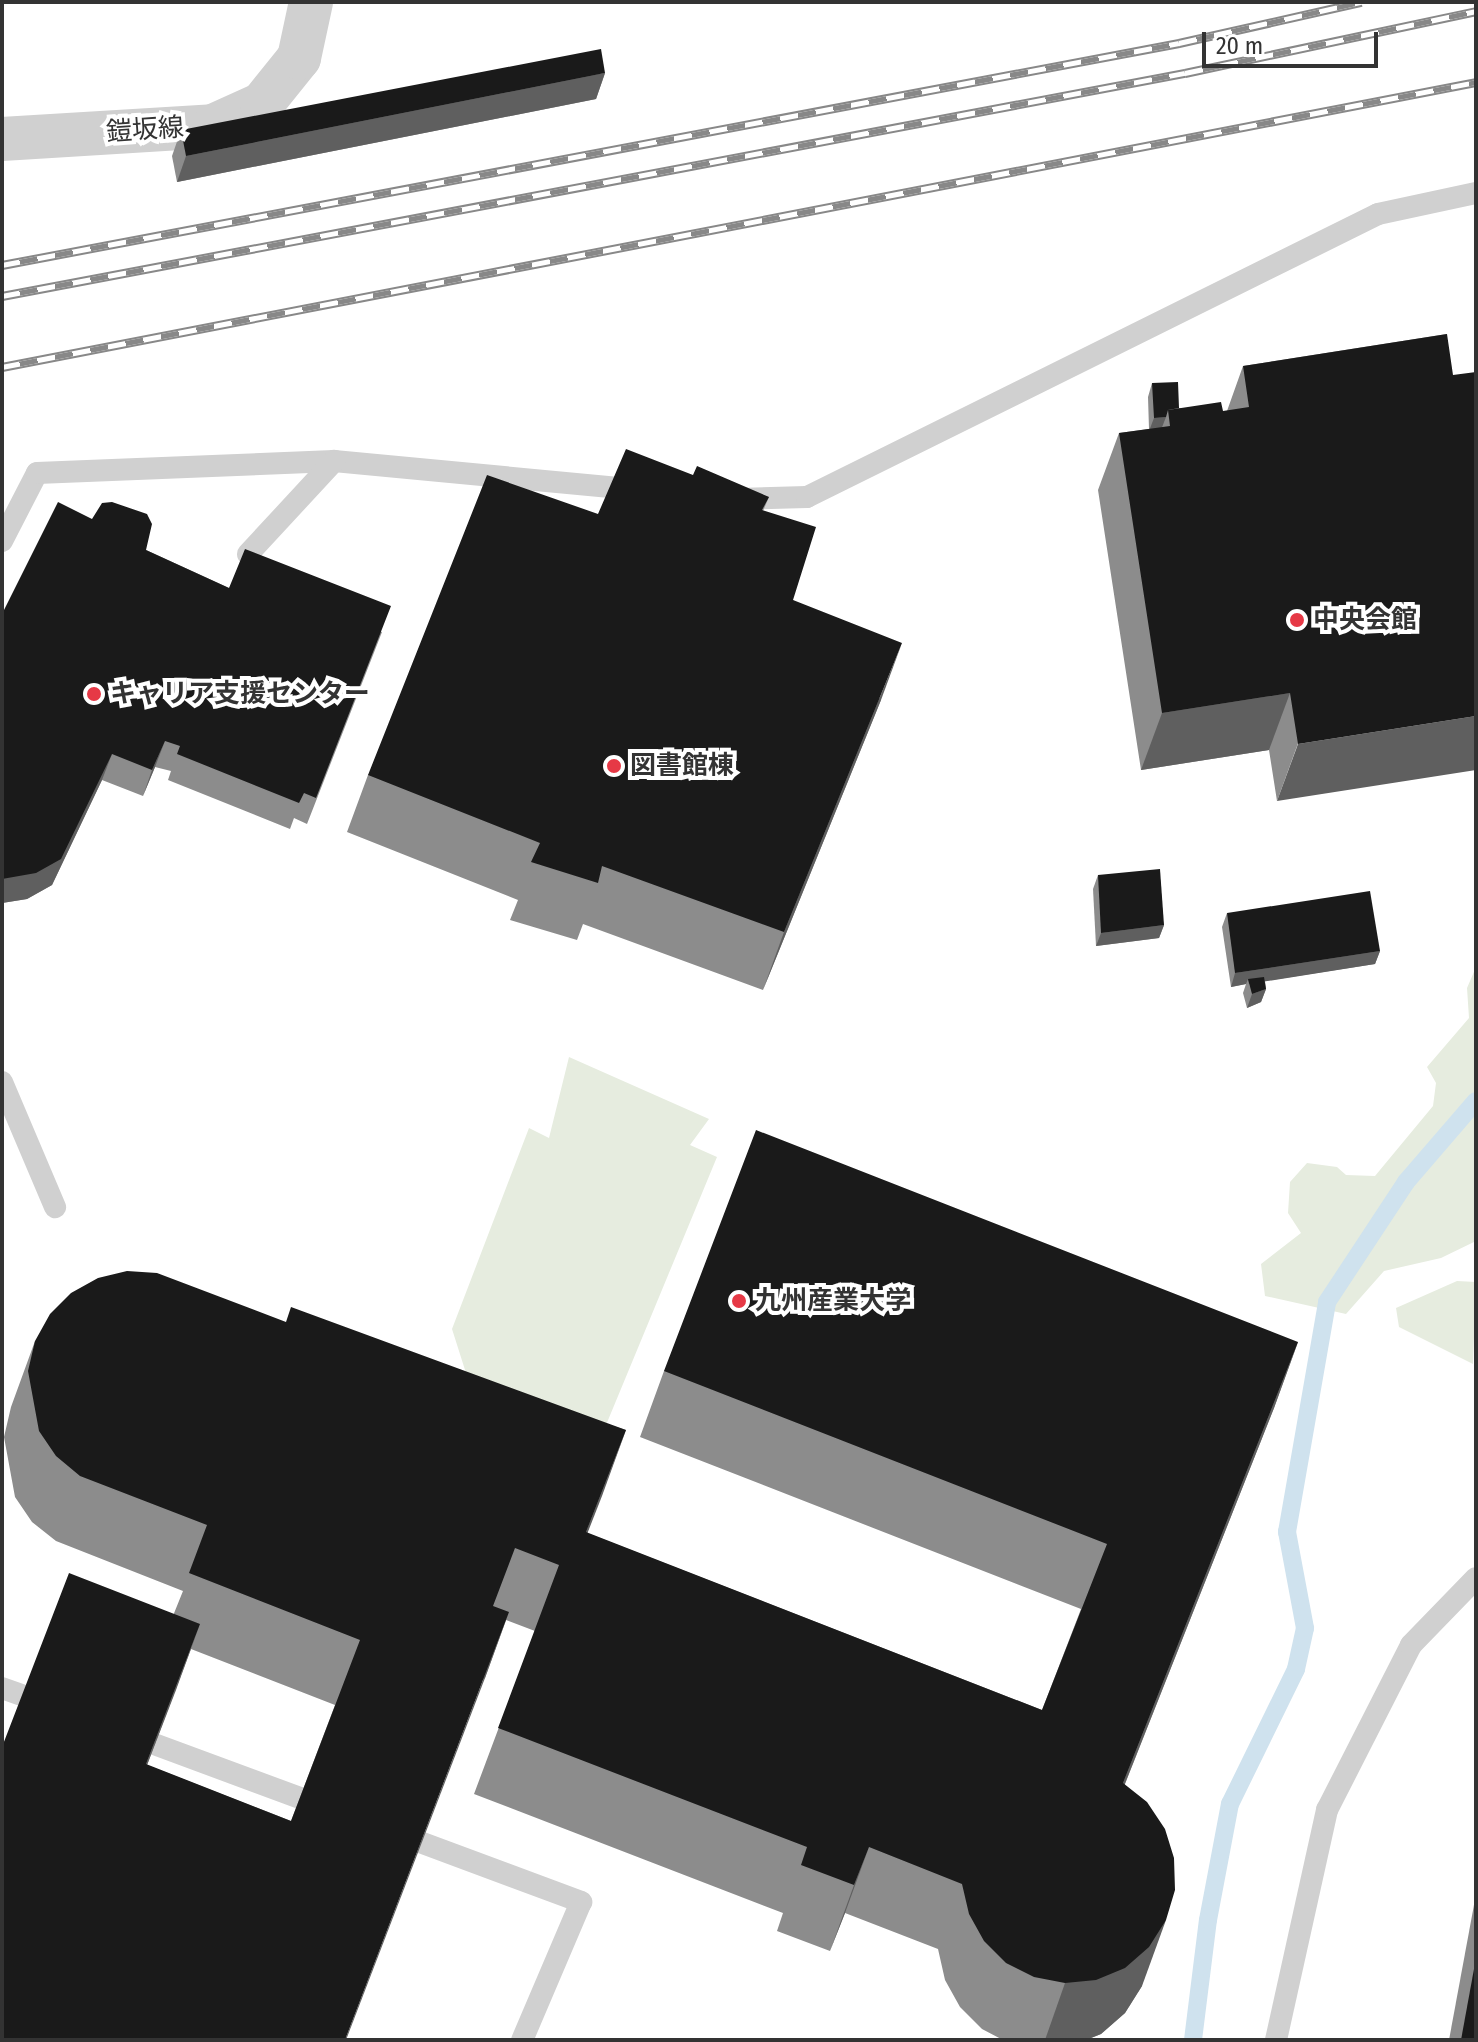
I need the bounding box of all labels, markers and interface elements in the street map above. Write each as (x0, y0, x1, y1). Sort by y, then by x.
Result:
scale bar (1206, 16, 1382, 66)
text: 20 m (1216, 32, 1263, 60)
street label: 鎧坂線 (105, 112, 185, 148)
place label: 中央会館 (1313, 604, 1417, 636)
marker: 中央会館 (1288, 611, 1306, 629)
place label: キャリア支援センター (110, 678, 370, 710)
marker: キャリア支援センター (85, 685, 103, 703)
place label: 図書館棟 (630, 750, 734, 782)
marker: 図書館棟 (605, 757, 623, 775)
place label: 九州産業大学 (755, 1285, 911, 1317)
marker: 九州産業大学 (730, 1292, 748, 1310)

